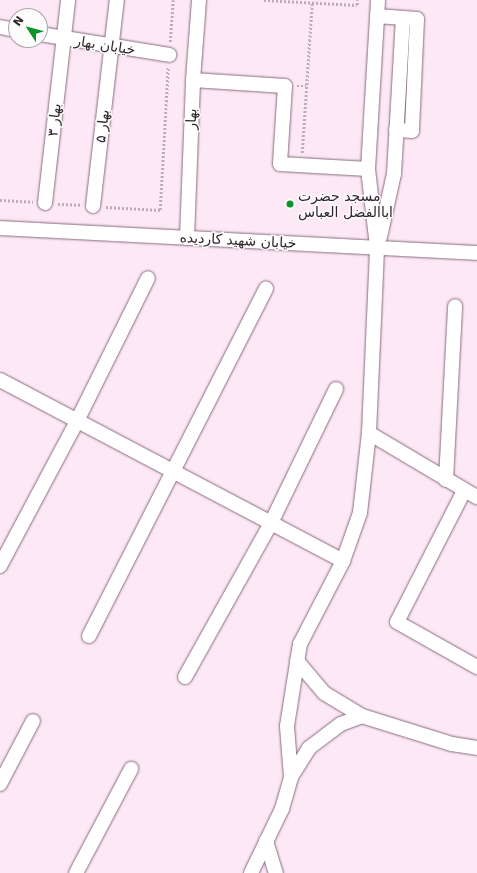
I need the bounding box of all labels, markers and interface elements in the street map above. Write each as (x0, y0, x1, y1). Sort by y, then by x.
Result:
north arrow (8, 8, 48, 48)
text: N (11, 14, 27, 29)
street label: خیابان بهار (73, 32, 137, 58)
street label: بهار ۳ (44, 103, 64, 137)
street label: بهار ۵ (92, 108, 112, 144)
street label: بهار (182, 108, 200, 130)
place label: مسجد حضرت اباالفضل العباس (298, 188, 393, 220)
marker: مسجد حضرت اباالفضل العباس (285, 199, 295, 209)
street label: خیابان شهید کاردیده (179, 229, 297, 251)

